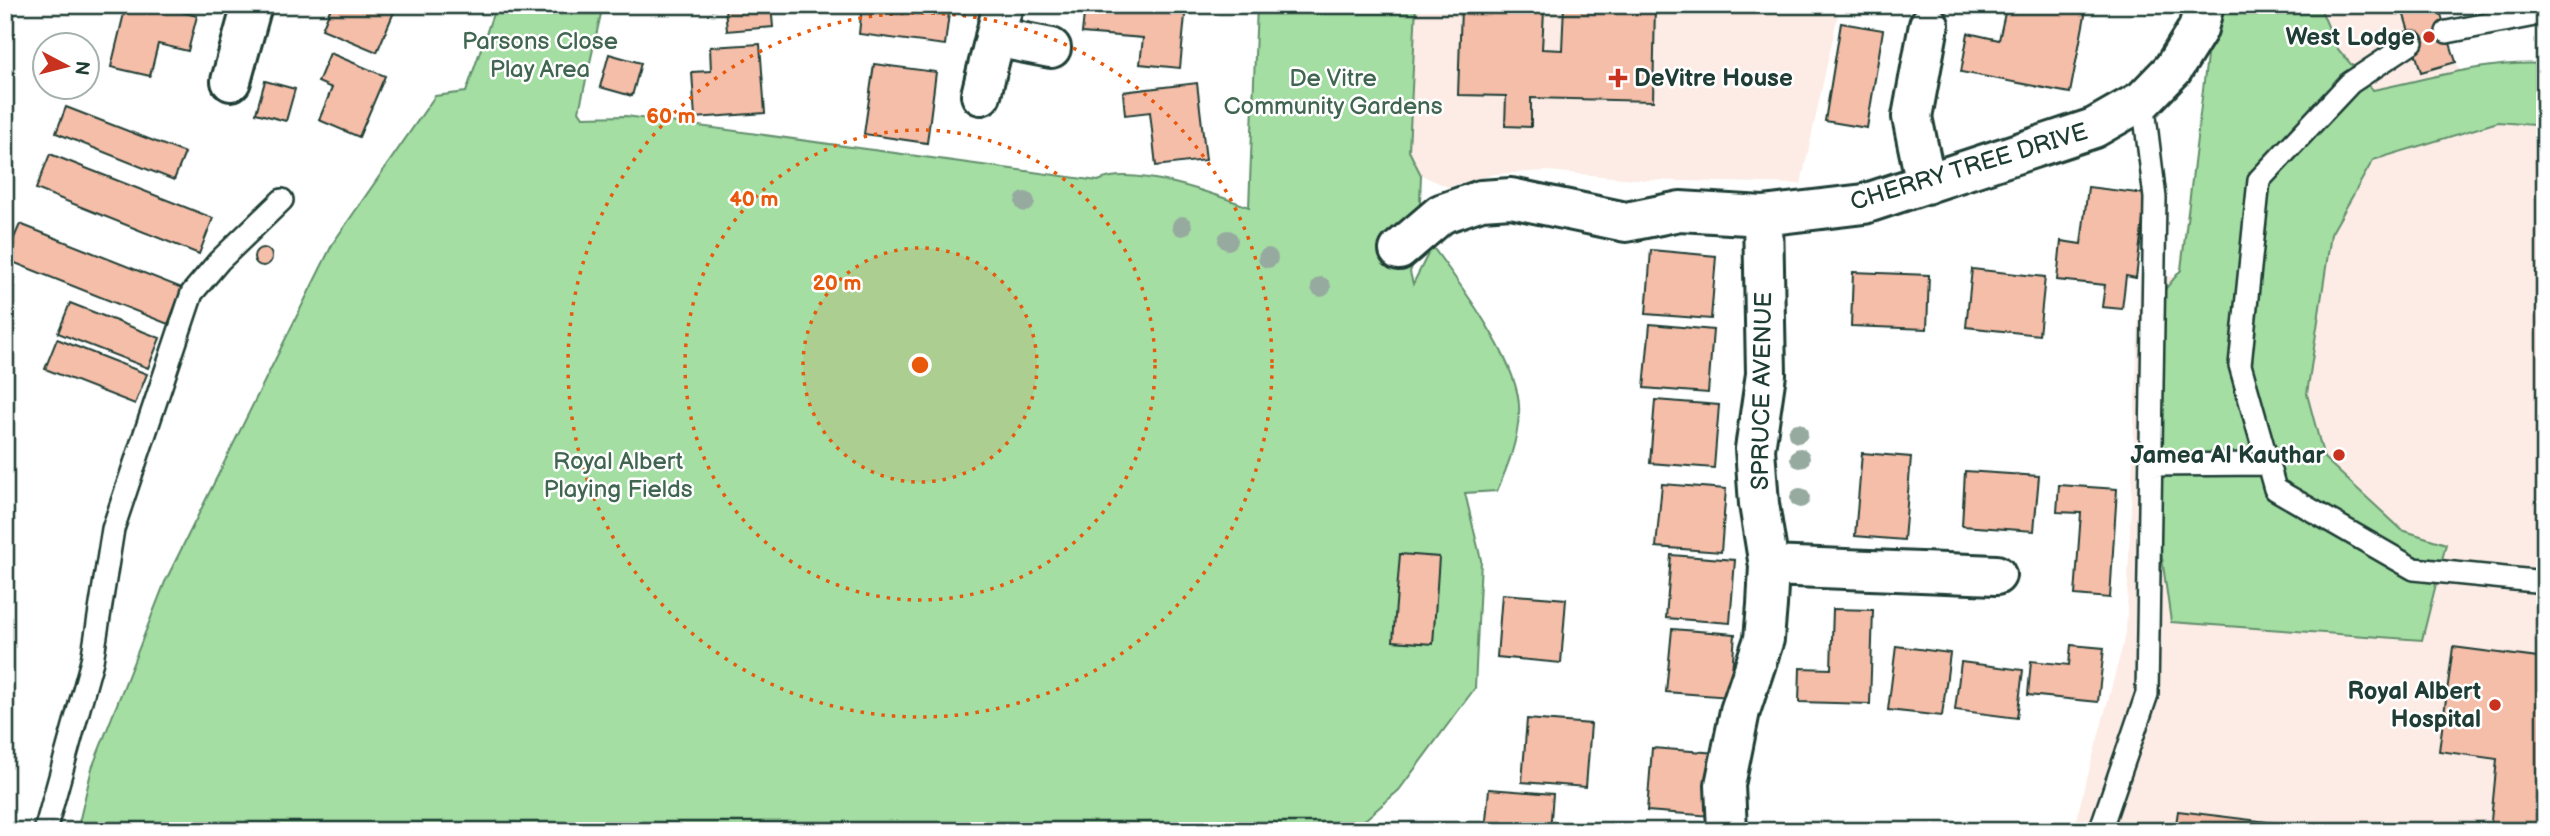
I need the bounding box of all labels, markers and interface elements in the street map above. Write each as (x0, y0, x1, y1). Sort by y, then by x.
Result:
place label: West Lodge (2285, 23, 2415, 52)
park label: Parsons Close Play Area (462, 27, 618, 84)
marker: West Lodge (2421, 29, 2437, 45)
north arrow (32, 32, 102, 102)
text: N (69, 59, 94, 76)
park label: De Vitre Community Gardens (1223, 64, 1443, 121)
place label: DeVitre House (1634, 64, 1793, 93)
marker: DeVitre House (1608, 68, 1628, 88)
text: 60 m (646, 104, 696, 129)
street label: CHERRY TREE DRIVE (1847, 117, 2091, 217)
text: 40 m (729, 187, 779, 212)
text: 20 m (813, 271, 861, 296)
street label: SPRUCE AVENUE (1746, 292, 1778, 490)
centre of rings (908, 353, 932, 377)
place label: Jamea Al Kauthar (2131, 441, 2325, 470)
park label: Royal Albert Playing Fields (543, 447, 693, 504)
marker: Jamea Al Kauthar (2331, 447, 2347, 463)
place label: Royal Albert Hospital (2347, 677, 2481, 734)
marker: Royal Albert Hospital (2487, 697, 2503, 713)

